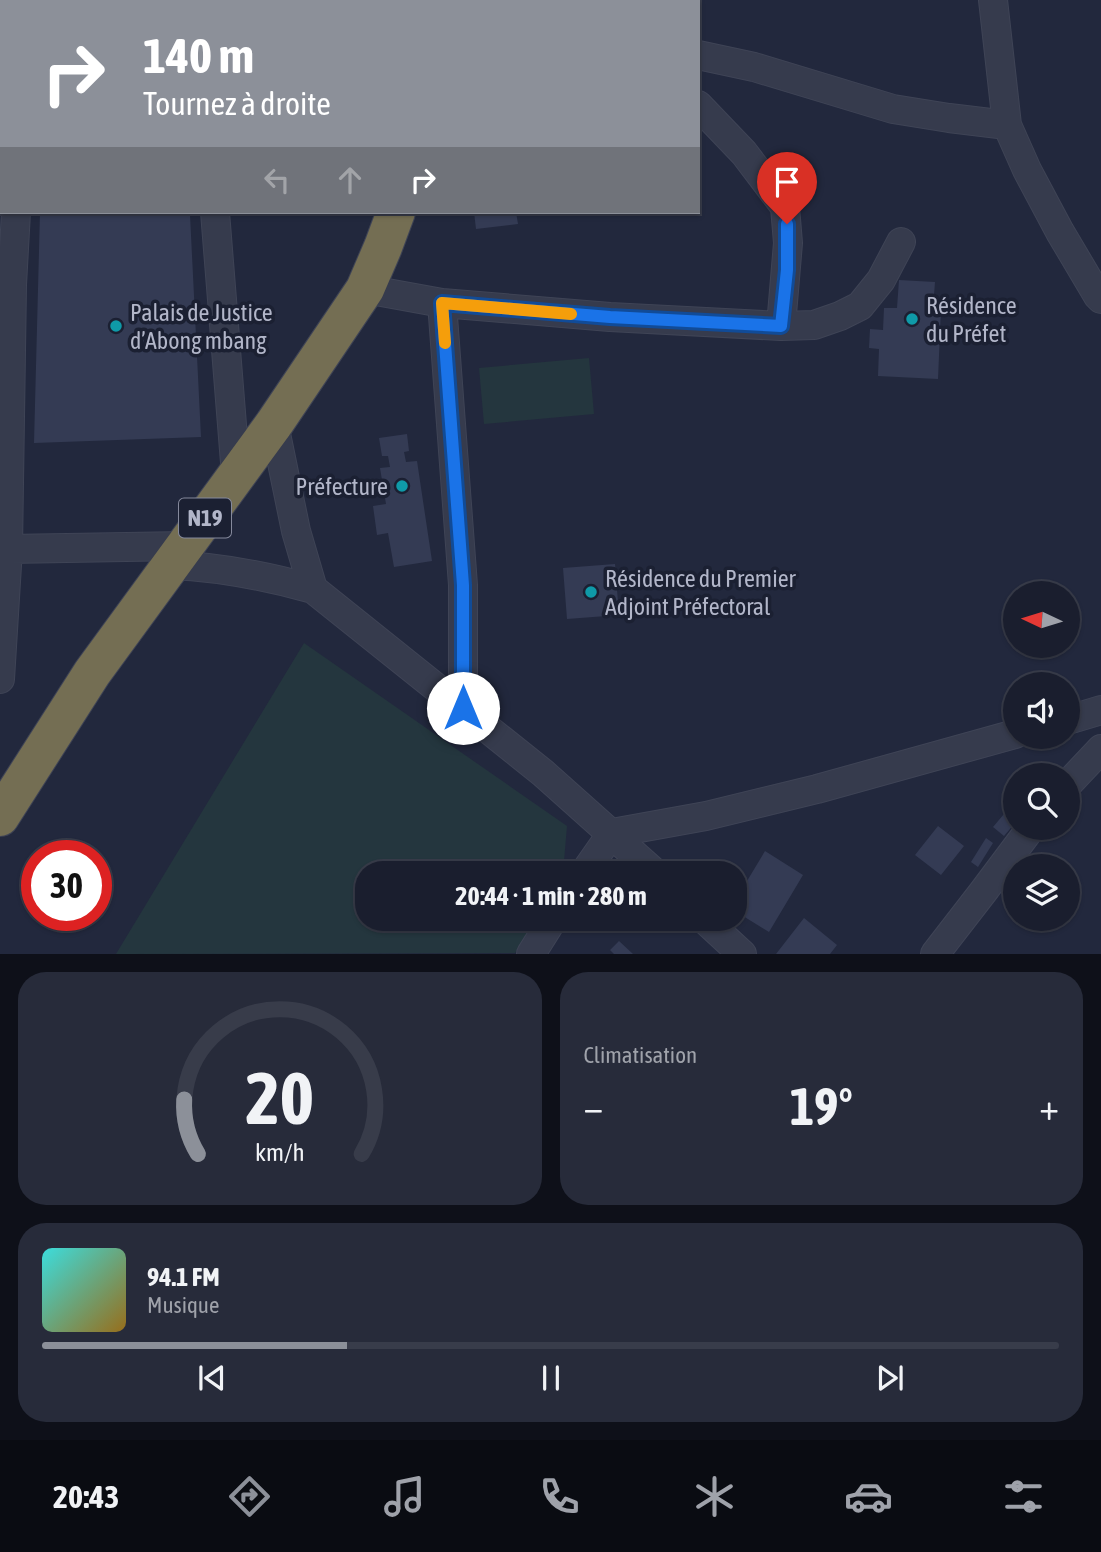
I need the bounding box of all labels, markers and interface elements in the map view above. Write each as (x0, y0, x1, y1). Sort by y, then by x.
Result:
text: 140 m (143, 27, 254, 83)
icon: right (28, 28, 119, 119)
text: Tournez à droite (143, 85, 331, 122)
pin (757, 152, 817, 224)
icon: left (258, 161, 296, 199)
icon: ahead (331, 161, 369, 199)
icon: right (404, 161, 442, 199)
icon: arrive (768, 163, 806, 201)
place label: Résidence du Préfet (926, 292, 1017, 347)
place label: Palais de Justice d’Abong mbang (130, 299, 273, 354)
marker: Résidence du Préfet (904, 311, 920, 327)
marker: Palais de Justice d’Abong mbang (108, 318, 124, 334)
place label: Préfecture (296, 473, 388, 500)
marker: Préfecture (394, 478, 410, 494)
road number: N19 (179, 498, 231, 538)
place label: Résidence du Premier Adjoint Préfectoral (605, 565, 797, 620)
north arrow (1003, 581, 1080, 658)
map controls (1003, 581, 1080, 931)
marker: Résidence du Premier Adjoint Préfectoral (583, 584, 599, 600)
position arrow (426, 671, 500, 745)
button: sound (1003, 672, 1080, 749)
button: search (1003, 763, 1080, 840)
speed limit sign: 30 (21, 840, 112, 931)
button: layers (1003, 854, 1080, 931)
text: 20:44 · 1 min · 280 m (455, 881, 647, 911)
text: Climatisation (584, 1042, 697, 1068)
text: 20 (246, 1057, 314, 1140)
text: 19° (790, 1076, 853, 1136)
text: − (584, 1085, 603, 1128)
text: + (1039, 1085, 1059, 1128)
text: km/h (255, 1138, 305, 1166)
text: 94.1 FM (147, 1262, 220, 1292)
text: Musique (147, 1292, 219, 1318)
icon: previous (193, 1359, 231, 1397)
icon: pause (532, 1359, 570, 1397)
icon: next (871, 1359, 909, 1397)
icon: directions (225, 1472, 274, 1521)
icon: music (380, 1472, 429, 1521)
icon: phone (535, 1472, 584, 1521)
icon: climate (690, 1472, 739, 1521)
icon: car (844, 1472, 893, 1521)
icon: filters (999, 1472, 1048, 1521)
text: 20:43 (53, 1478, 119, 1515)

